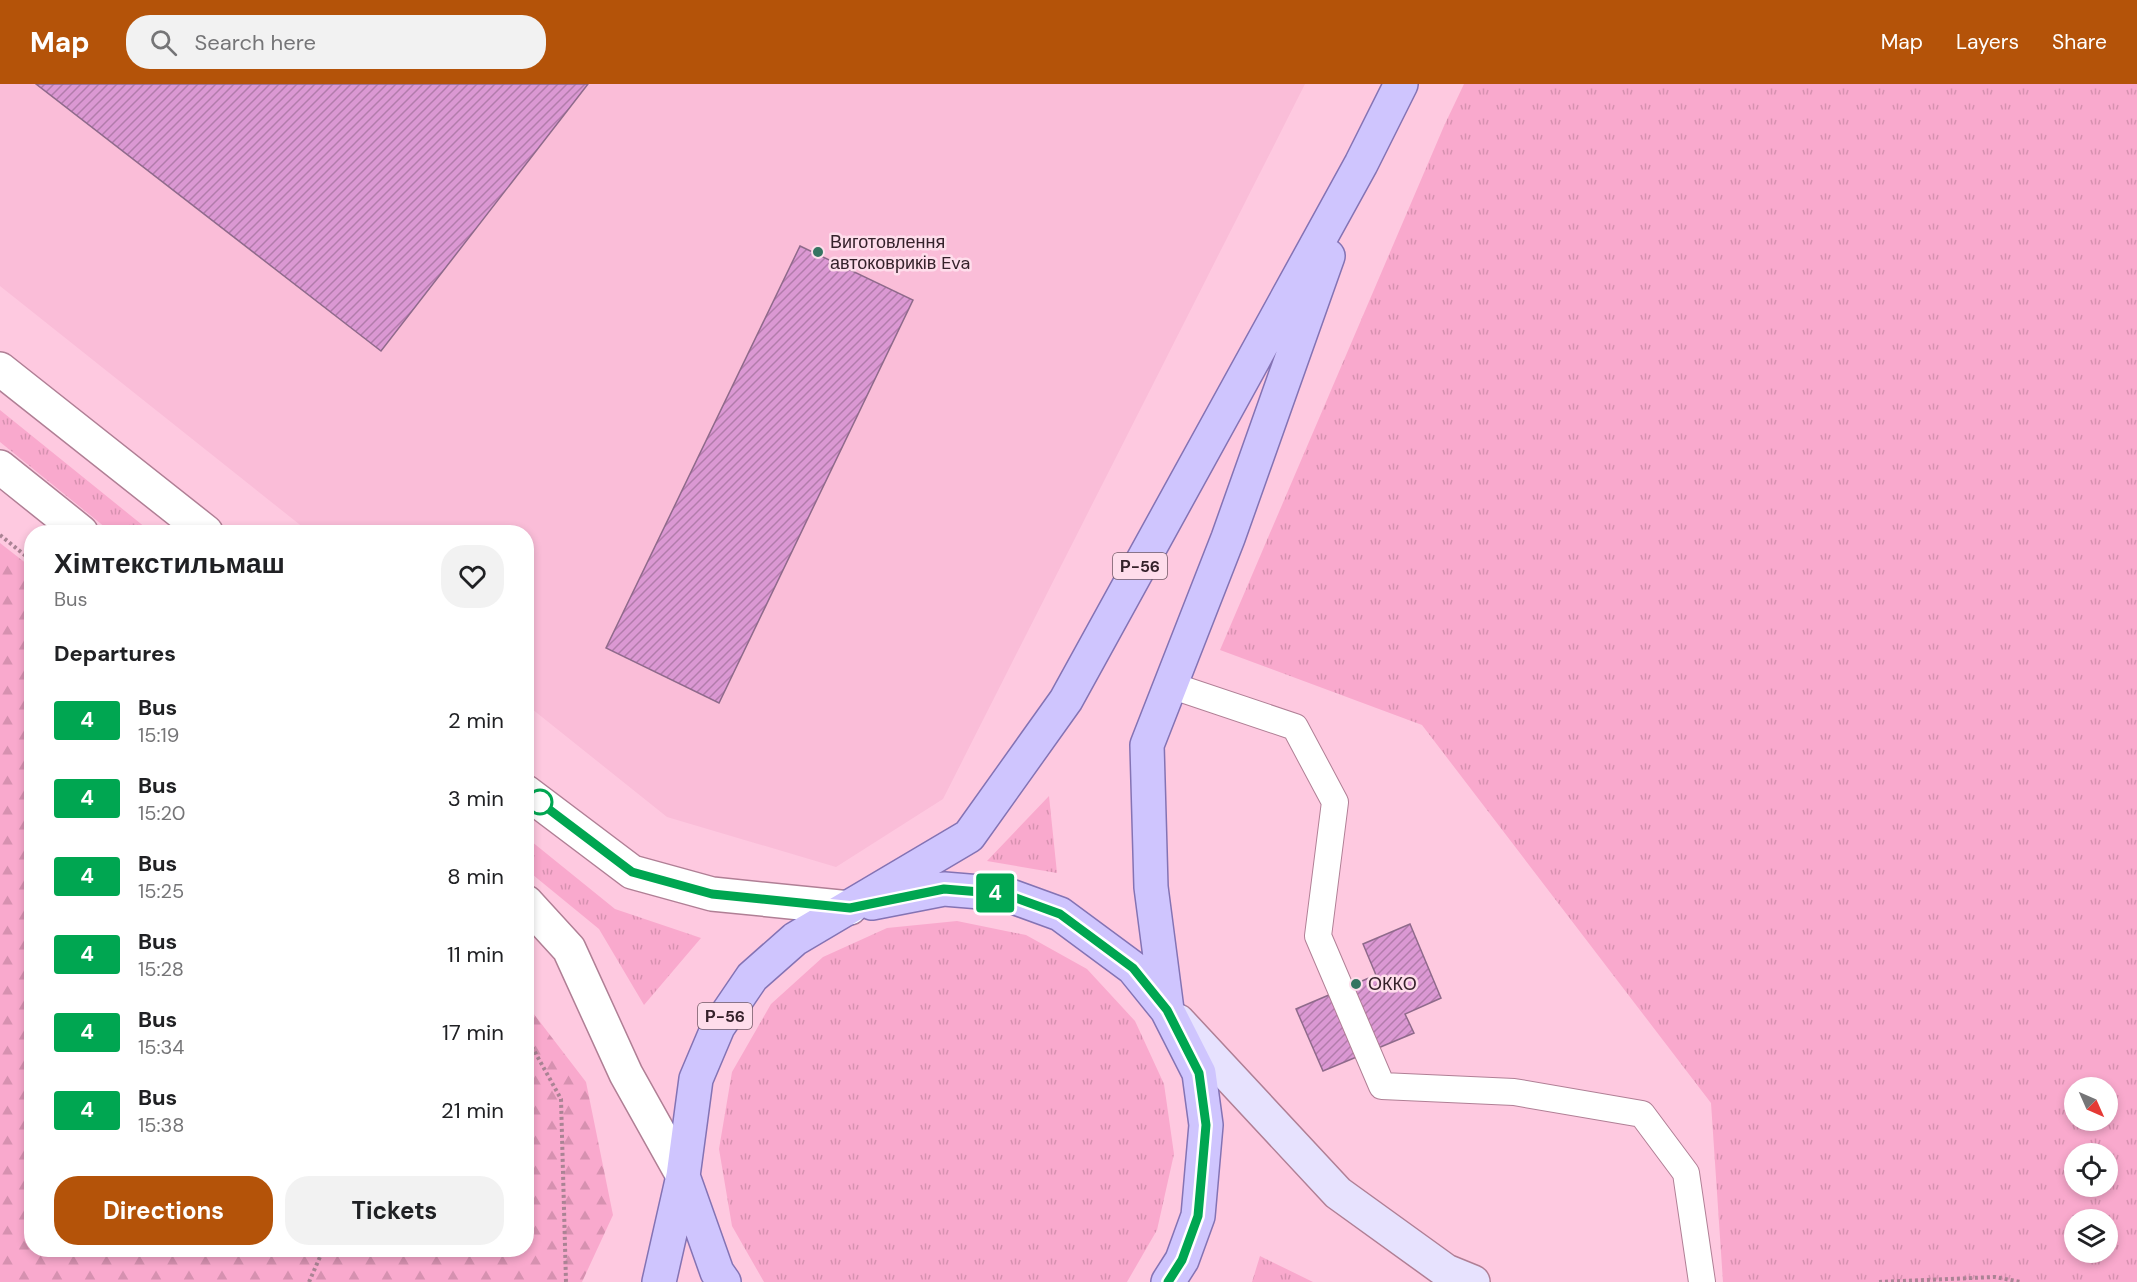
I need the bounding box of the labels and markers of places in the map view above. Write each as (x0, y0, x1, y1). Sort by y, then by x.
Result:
place label: Виготовлення автоковриків Eva (830, 230, 970, 275)
marker: Виготовлення автоковриків Eva (811, 245, 825, 259)
unlabelled marker (527, 789, 553, 815)
place label: ОККО (1368, 972, 1417, 996)
marker: ОККО (1349, 977, 1363, 991)

